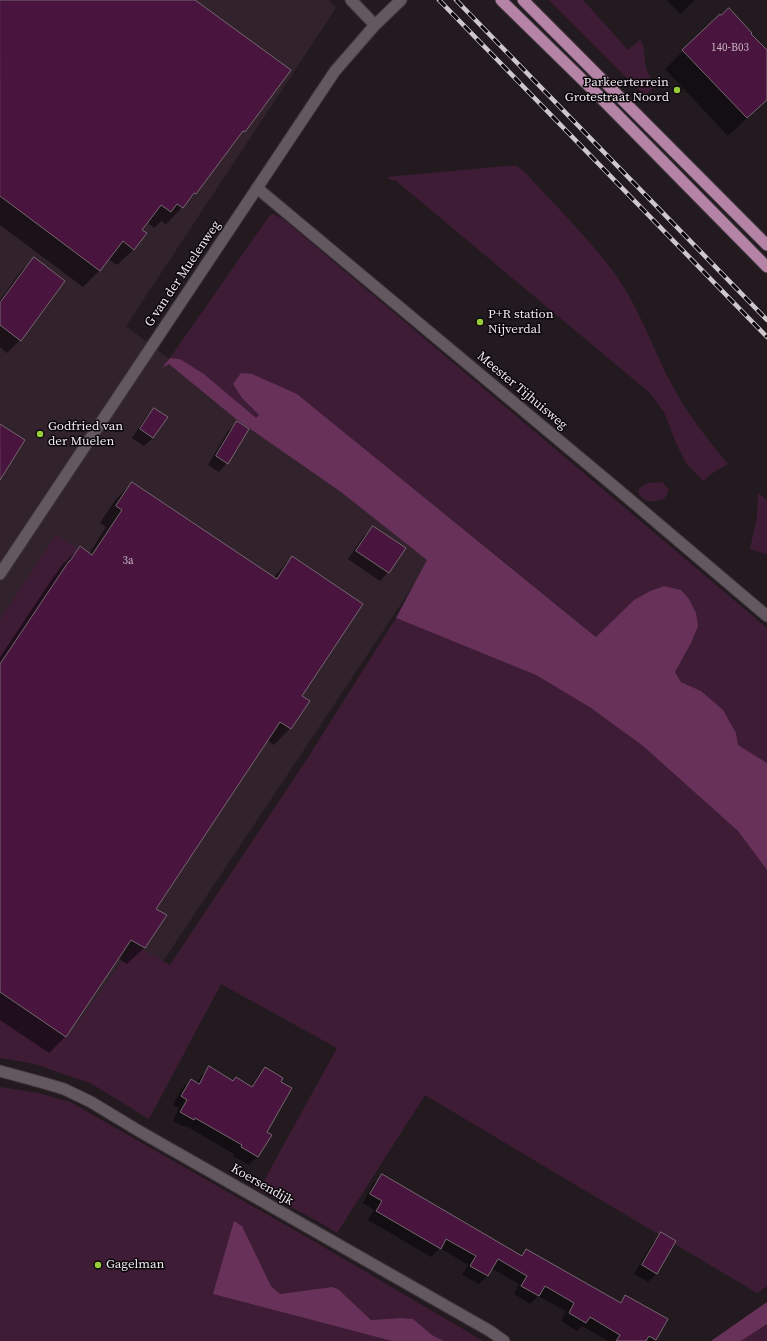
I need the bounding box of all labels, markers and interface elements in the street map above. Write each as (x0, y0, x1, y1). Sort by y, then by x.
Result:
house number: 140-B03 (711, 41, 749, 55)
place label: Parkeerterrein Grotestraat Noord (565, 75, 669, 106)
marker: Parkeerterrein Grotestraat Noord (672, 85, 682, 95)
street label: G van der Muelenweg (142, 218, 224, 330)
place label: P+R station Nijverdal (488, 307, 554, 338)
marker: P+R station Nijverdal (475, 317, 485, 327)
street label: Meester Tijhuisweg (474, 349, 570, 433)
place label: Godfried van der Muelen (48, 419, 123, 450)
marker: Godfried van der Muelen (35, 429, 45, 439)
house number: 3a (122, 554, 134, 568)
street label: Koersendijk (228, 1161, 296, 1209)
place label: Gagelman (106, 1257, 164, 1273)
marker: Gagelman (93, 1260, 103, 1270)

